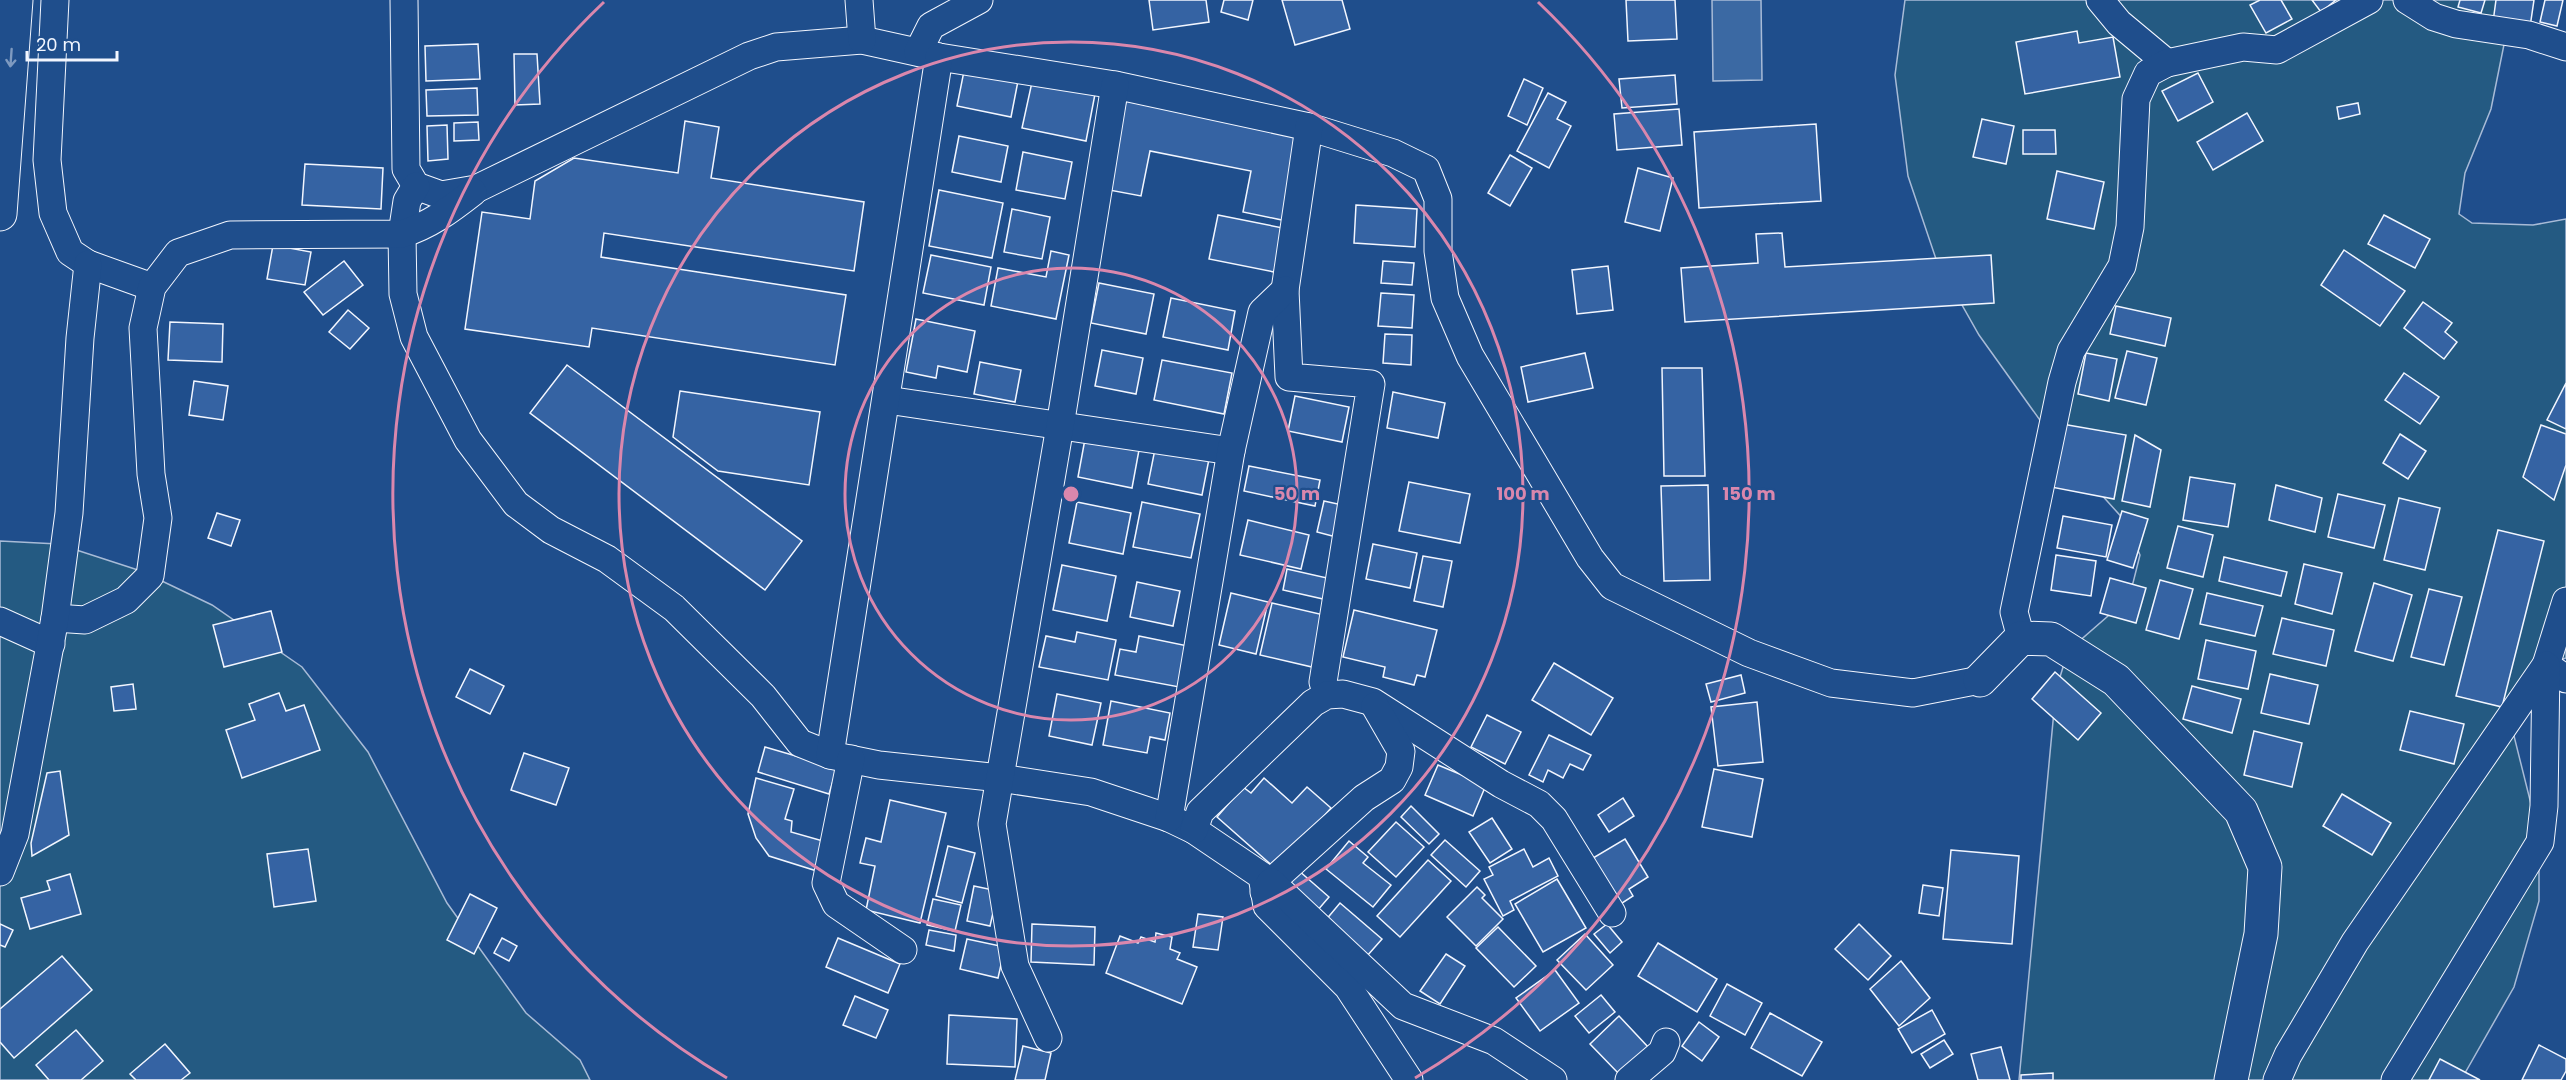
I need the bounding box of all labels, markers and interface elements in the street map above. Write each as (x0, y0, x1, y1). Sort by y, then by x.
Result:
scale bar (27, 24, 117, 62)
text: 20 m (36, 32, 81, 57)
one-way arrow (6, 48, 17, 68)
text: 50 m (1274, 481, 1320, 506)
text: 100 m (1496, 481, 1550, 506)
text: 150 m (1722, 481, 1776, 506)
centre of rings (1061, 484, 1081, 504)

